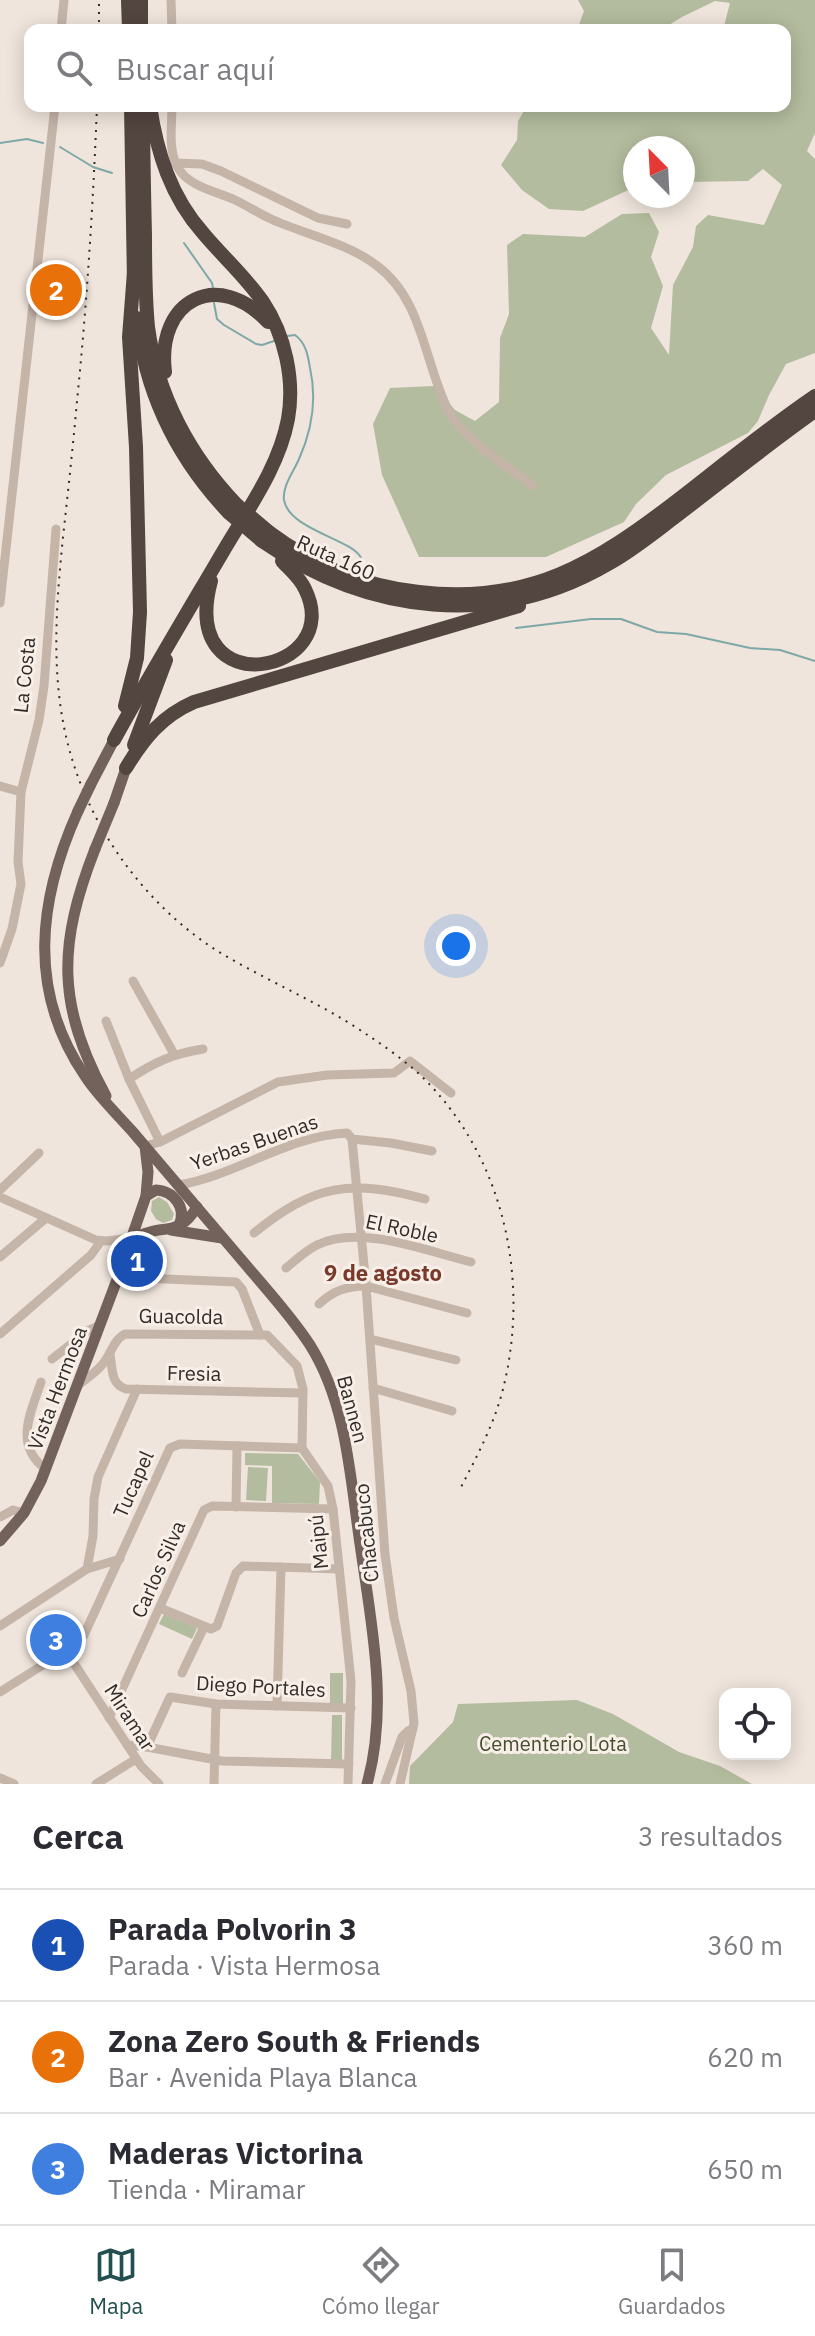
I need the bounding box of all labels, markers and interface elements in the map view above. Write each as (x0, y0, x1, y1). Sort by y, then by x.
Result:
search box (24, 24, 791, 112)
icon: search (52, 46, 96, 90)
text: Buscar aquí (116, 49, 274, 88)
north arrow (623, 136, 695, 208)
pin: 2 (30, 260, 82, 320)
street label: Ruta 160 (293, 528, 379, 586)
street label: La Costa (7, 635, 41, 714)
your location (436, 926, 476, 966)
street label: Yerbas Buenas (187, 1108, 321, 1176)
street label: El Roble (363, 1207, 441, 1249)
pin: 1 (111, 1231, 163, 1291)
district label: 9 de agosto (324, 1258, 442, 1287)
street label: Guacolda (138, 1302, 224, 1330)
street label: Vista Hermosa (21, 1322, 93, 1454)
street label: Fresia (167, 1359, 222, 1387)
street label: Bannen (331, 1372, 375, 1446)
street label: Tucapel (106, 1446, 160, 1522)
street label: Chacabuco (347, 1482, 385, 1584)
street label: Maipú (302, 1513, 334, 1571)
street label: Carlos Silva (125, 1516, 192, 1622)
pin: 3 (30, 1610, 82, 1670)
street label: Diego Portales (195, 1669, 327, 1703)
street label: Miramar (98, 1678, 162, 1756)
map controls (719, 1688, 791, 1760)
button: locate (719, 1688, 791, 1760)
park label: Cementerio Lota (479, 1730, 627, 1757)
text: Cerca (32, 1814, 124, 1858)
text: 3 resultados (638, 1819, 783, 1853)
text: Parada Polvorin 3 (108, 1909, 357, 1948)
text: 1 (50, 1928, 66, 1962)
text: 360 m (707, 1928, 783, 1962)
text: Parada · Vista Hermosa (108, 1948, 380, 1982)
text: Zona Zero South & Friends (108, 2021, 480, 2060)
text: 2 (50, 2040, 66, 2074)
text: 620 m (707, 2040, 783, 2074)
text: Bar · Avenida Playa Blanca (108, 2060, 417, 2094)
text: Maderas Victorina (108, 2133, 363, 2172)
text: 3 (50, 2152, 66, 2186)
text: 650 m (707, 2152, 783, 2186)
text: Tienda · Miramar (108, 2172, 305, 2206)
tab: Mapa (89, 2243, 143, 2320)
tab: Cómo llegar (322, 2243, 440, 2320)
tab: Guardados (618, 2243, 726, 2320)

